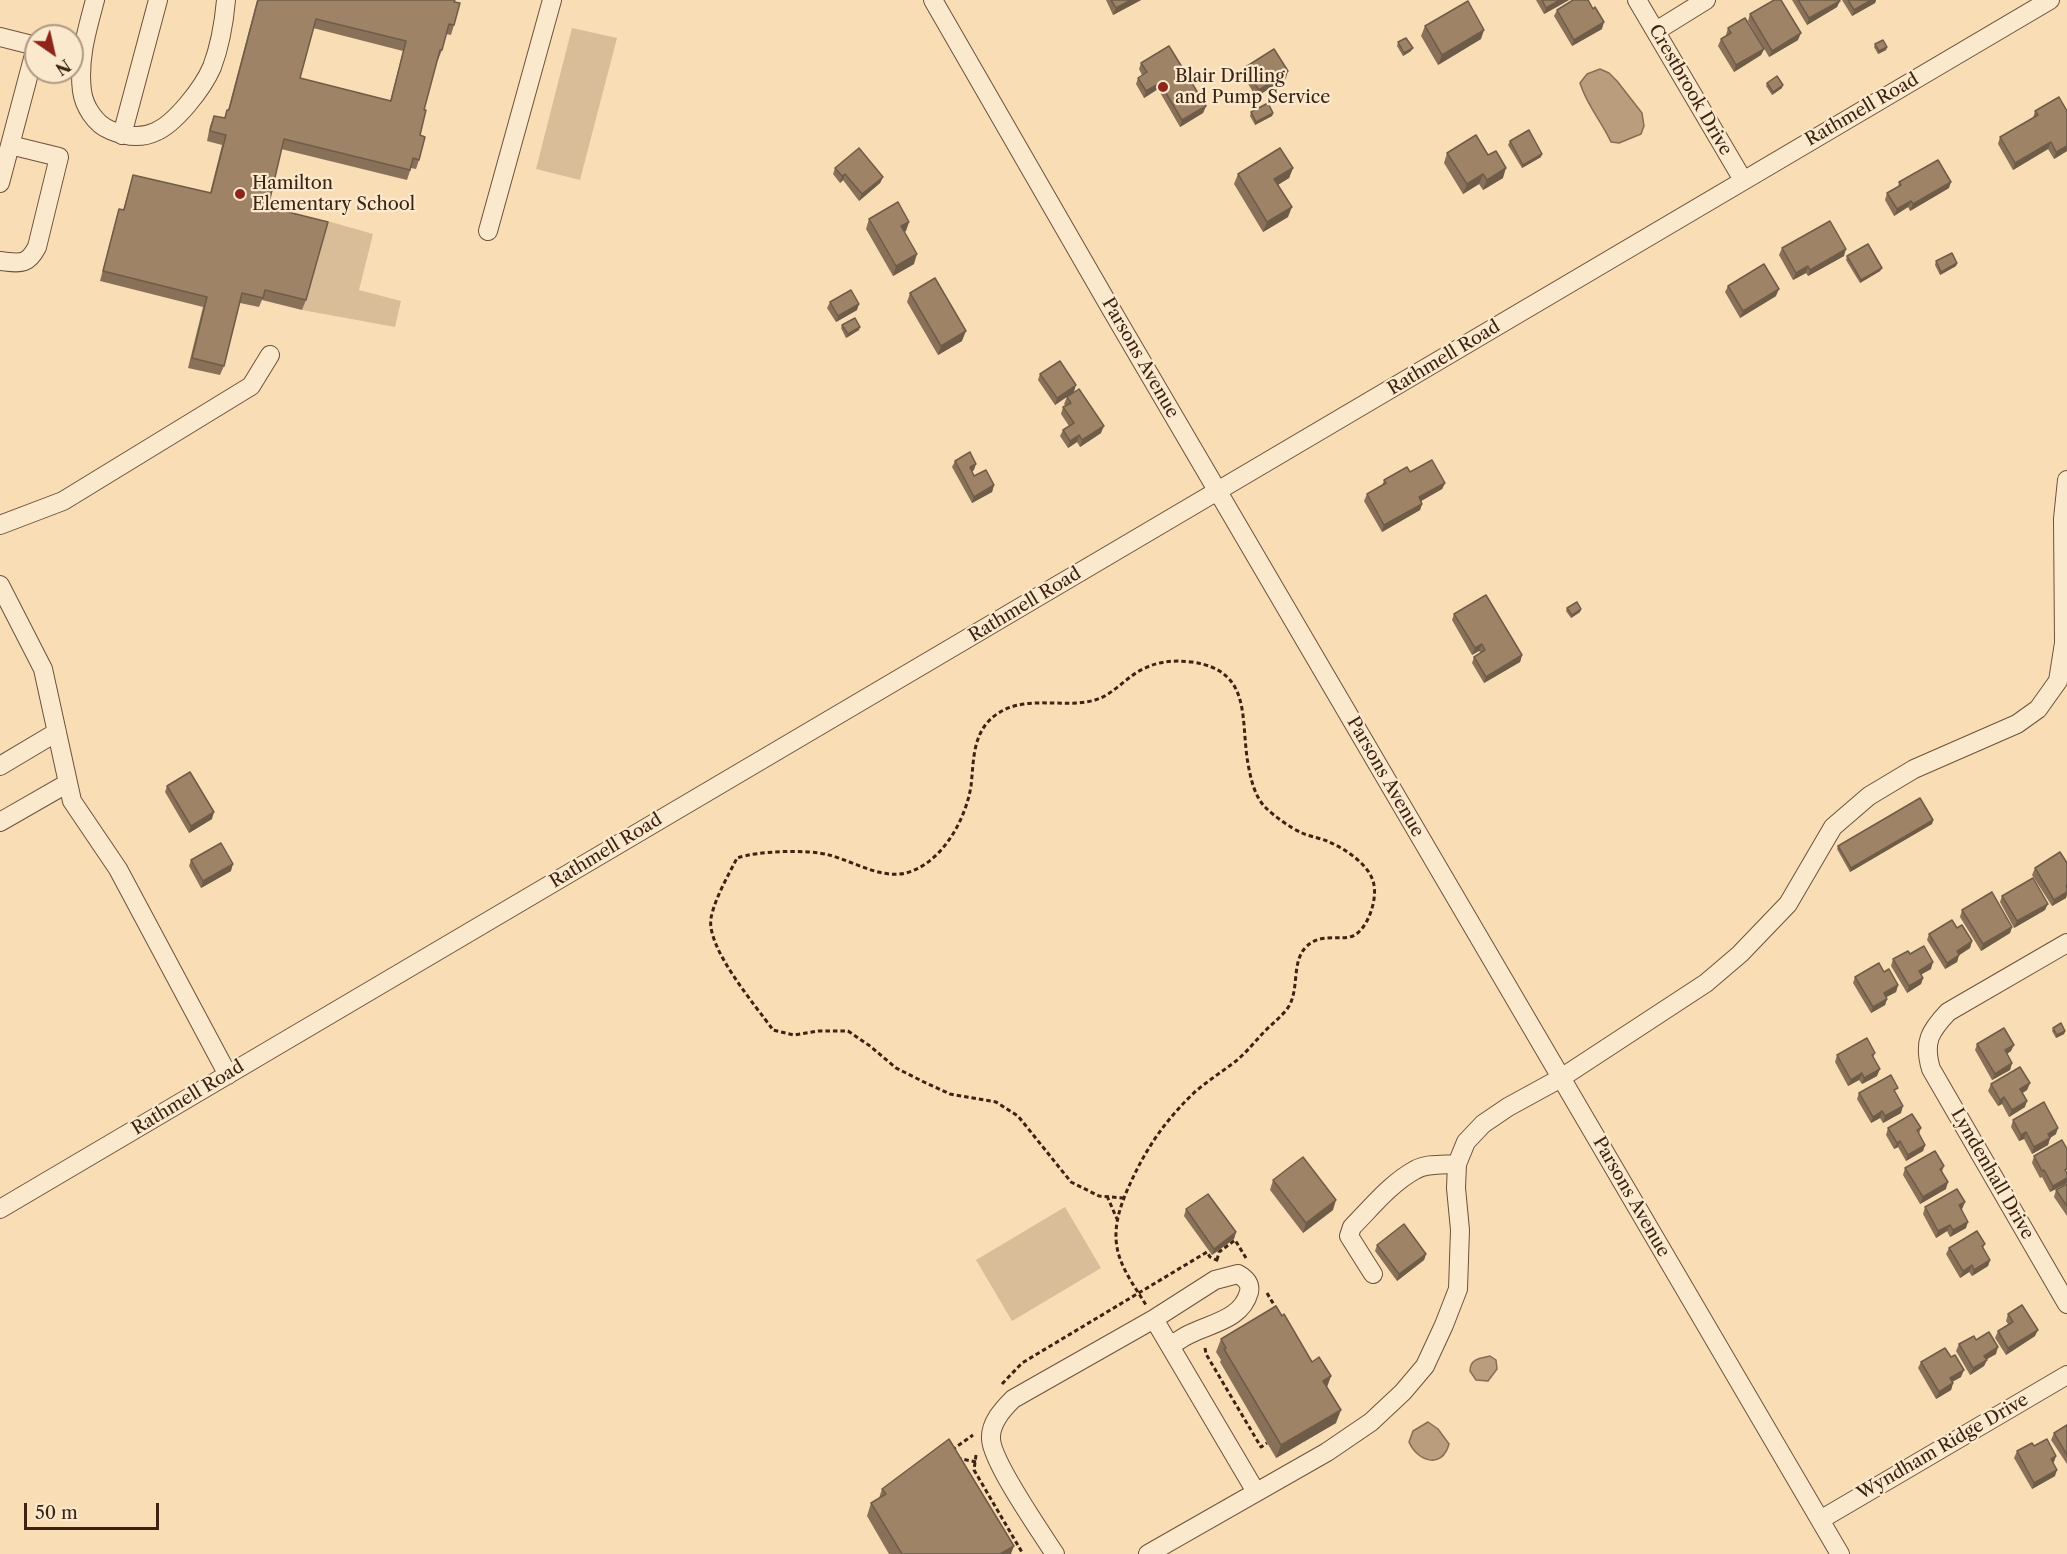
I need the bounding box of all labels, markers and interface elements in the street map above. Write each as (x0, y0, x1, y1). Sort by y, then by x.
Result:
street label: Crestbrook Drive (1644, 21, 1736, 159)
north arrow (24, 24, 84, 84)
text: N (52, 55, 74, 79)
place label: Blair Drilling and Pump Service (1175, 66, 1330, 109)
street label: Rathmell Road (1802, 69, 1922, 151)
marker: Blair Drilling and Pump Service (1156, 80, 1170, 94)
place label: Hamilton Elementary School (252, 173, 415, 216)
marker: Hamilton Elementary School (233, 187, 247, 201)
street label: Parsons Avenue (1097, 294, 1183, 422)
street label: Rathmell Road (1384, 316, 1504, 400)
street label: Rathmell Road (965, 563, 1085, 647)
street label: Parsons Avenue (1342, 713, 1428, 841)
street label: Rathmell Road (546, 809, 666, 893)
street label: Rathmell Road (128, 1056, 248, 1140)
street label: Lyndenhall Drive (1946, 1105, 2038, 1243)
street label: Parsons Avenue (1588, 1133, 1674, 1261)
street label: Wyndham Ridge Drive (1854, 1389, 2032, 1505)
scale bar (27, 1491, 162, 1529)
text: 50 m (35, 1502, 78, 1524)

